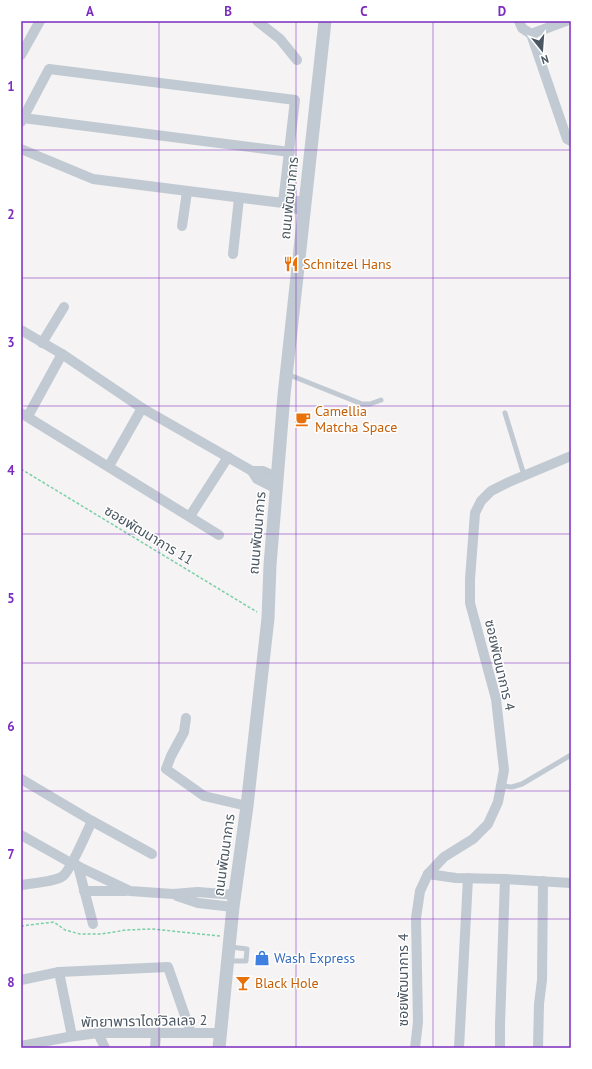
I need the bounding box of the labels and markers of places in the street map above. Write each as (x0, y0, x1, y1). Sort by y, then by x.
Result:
restaurant icon: Schnitzel Hans (282, 255, 300, 273)
place label: Schnitzel Hans (303, 255, 392, 273)
place label: Camellia Matcha Space (315, 402, 397, 436)
cafe icon: Camellia Matcha Space (294, 410, 312, 428)
shop icon: Wash Express (253, 949, 271, 967)
place label: Wash Express (274, 949, 355, 967)
bar icon: Black Hole (234, 974, 252, 992)
place label: Black Hole (255, 974, 319, 992)

